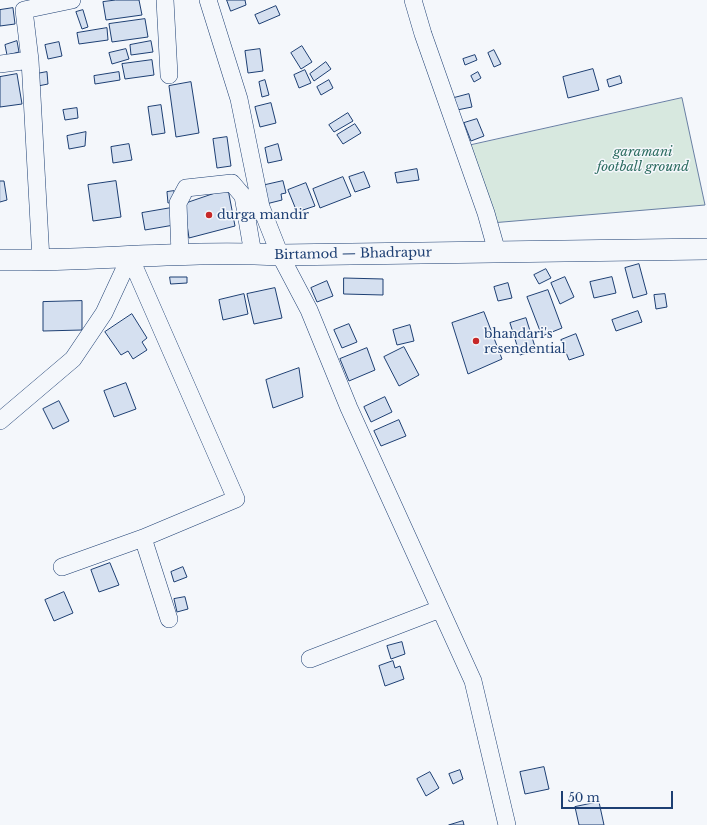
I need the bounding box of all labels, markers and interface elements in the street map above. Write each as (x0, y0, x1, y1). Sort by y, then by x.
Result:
park label: garamani football ground (597, 144, 689, 175)
place label: durga mandir (217, 207, 309, 223)
marker: durga mandir (204, 210, 214, 220)
street label: Birtamod — Bhadrapur (274, 245, 432, 263)
place label: bhandari's resendential (484, 326, 566, 357)
marker: bhandari's resendential (471, 336, 481, 346)
scale bar (563, 783, 675, 809)
text: 50 m (568, 790, 600, 805)

